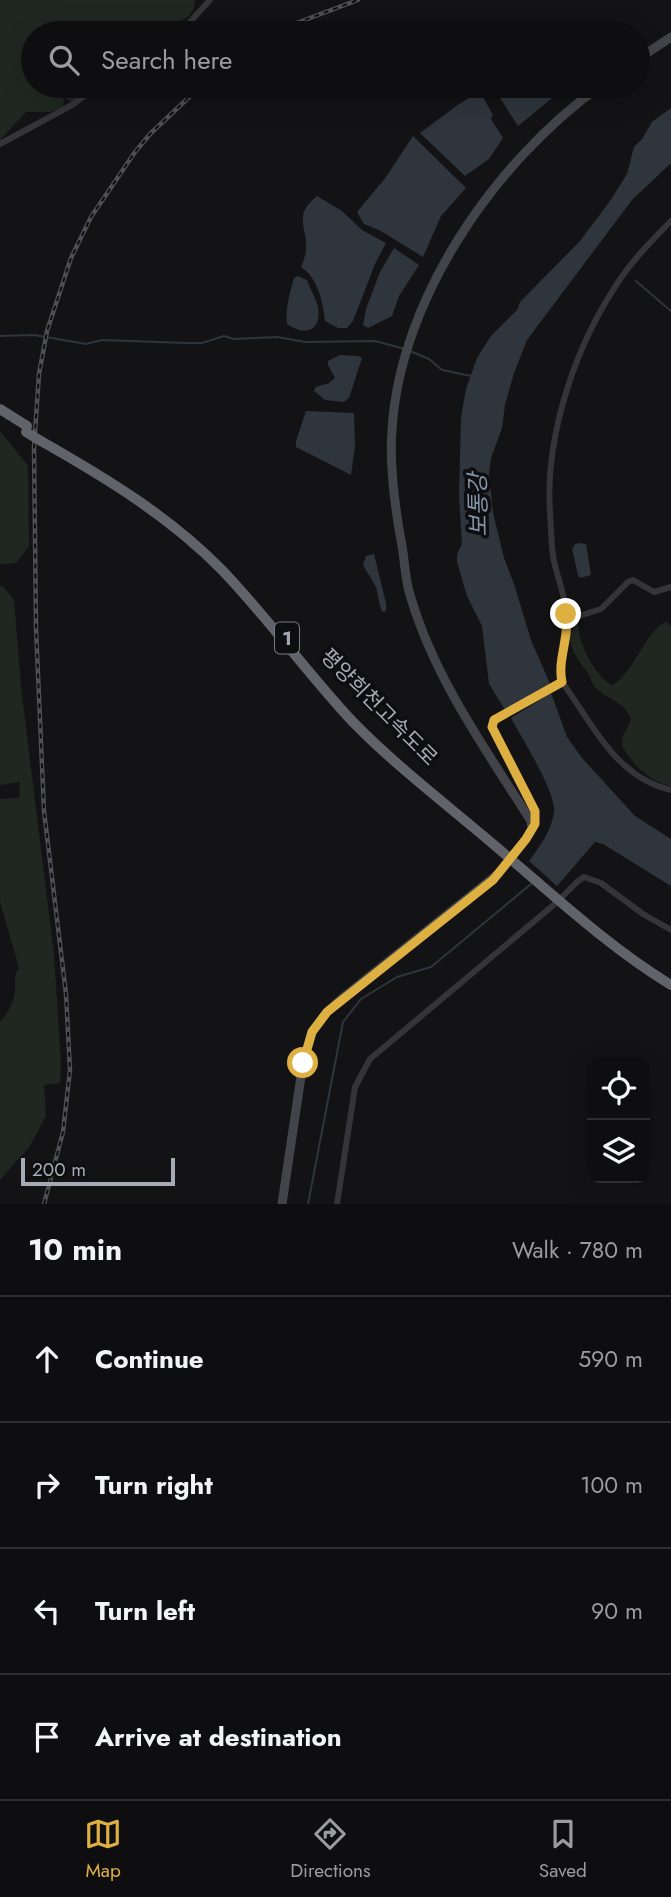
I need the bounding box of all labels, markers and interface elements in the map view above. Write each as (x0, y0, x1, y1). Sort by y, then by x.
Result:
search box (21, 21, 650, 98)
icon: search (45, 41, 83, 79)
text: Search here (101, 41, 233, 79)
water label: 보통강 (460, 470, 496, 537)
route end (550, 598, 581, 629)
road number: 1 (275, 622, 299, 653)
street label: 평양희천고속도로 (314, 642, 444, 772)
route start (287, 1047, 318, 1078)
map controls (587, 1057, 650, 1183)
button: locate (587, 1057, 650, 1120)
button: layers (587, 1120, 650, 1183)
scale bar (21, 1155, 175, 1187)
text: 200 m (32, 1156, 86, 1183)
text: 10 min (28, 1228, 122, 1271)
text: Walk · 780 m (512, 1233, 643, 1267)
icon: ahead (28, 1340, 66, 1378)
text: Continue (95, 1340, 204, 1378)
text: 590 m (578, 1342, 643, 1376)
icon: right (28, 1466, 66, 1504)
text: Turn right (95, 1466, 213, 1504)
text: 100 m (580, 1468, 643, 1502)
icon: left (28, 1592, 66, 1630)
text: Turn left (95, 1592, 195, 1630)
text: 90 m (591, 1594, 643, 1628)
icon: arrive (28, 1718, 66, 1756)
text: Arrive at destination (95, 1718, 342, 1756)
tab: Map (84, 1815, 122, 1884)
tab: Directions (290, 1815, 371, 1884)
tab: Saved (539, 1815, 587, 1884)

